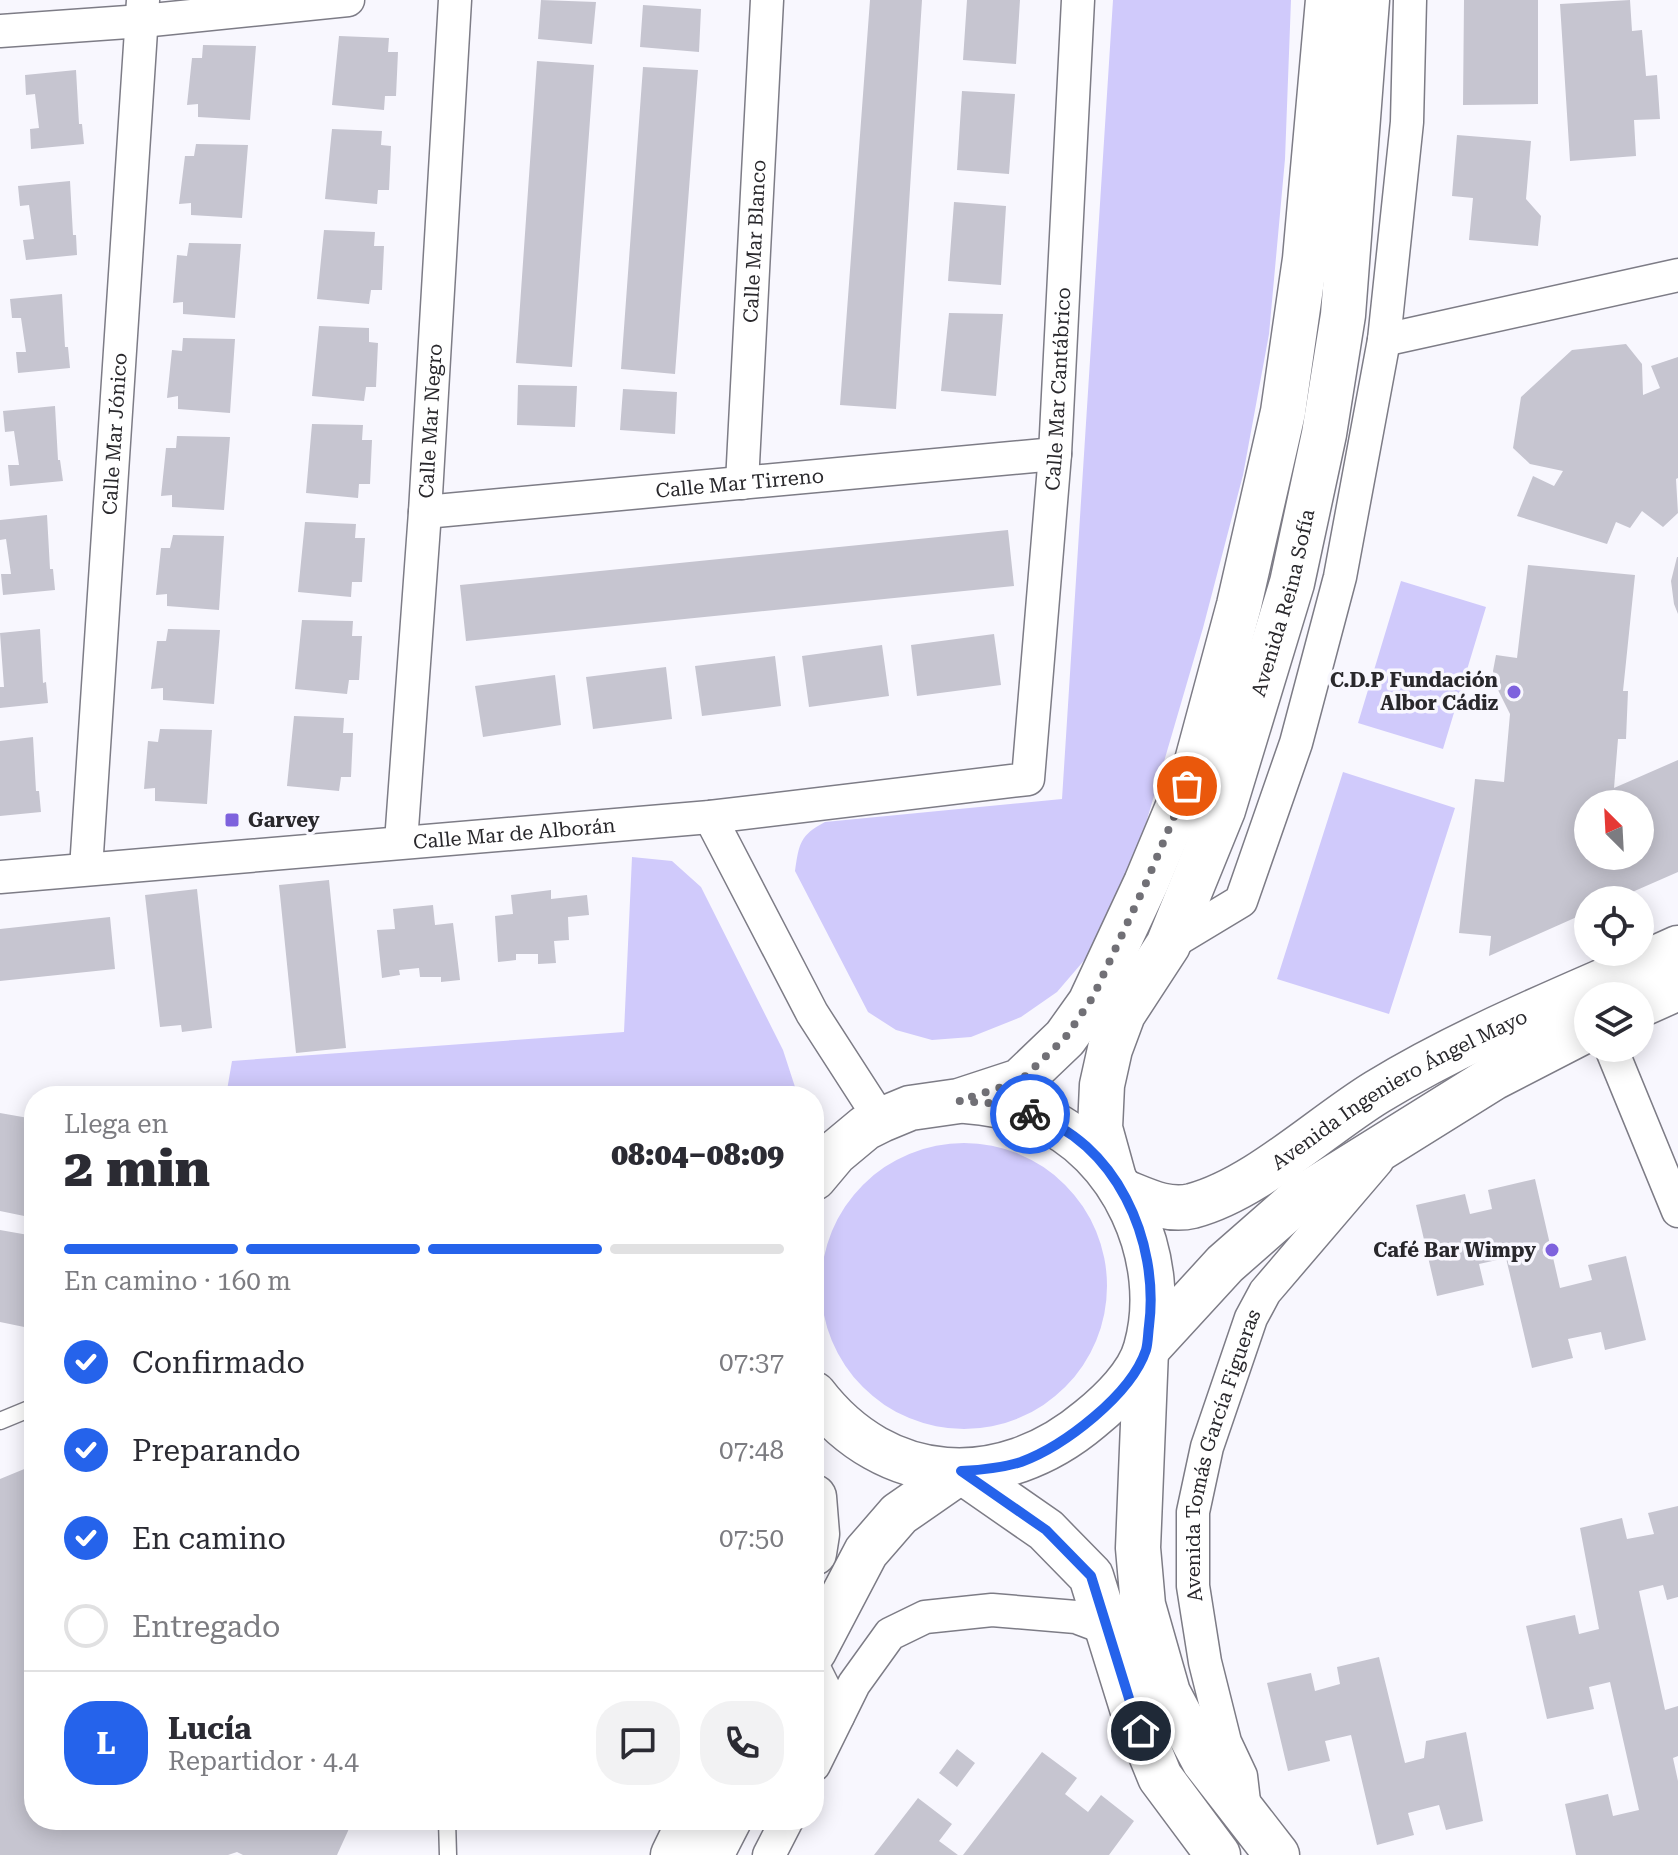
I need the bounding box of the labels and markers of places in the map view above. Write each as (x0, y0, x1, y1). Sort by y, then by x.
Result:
place label: C.D.P Fundación Albor Cádiz (1330, 668, 1499, 715)
marker: C.D.P Fundación Albor Cádiz (1505, 683, 1523, 701)
pin (1153, 752, 1221, 820)
place label: Garvey (248, 808, 320, 832)
marker: Garvey (223, 811, 241, 829)
place label: Café Bar Wimpy (1373, 1238, 1536, 1262)
marker: Café Bar Wimpy (1543, 1241, 1561, 1259)
pin (1107, 1697, 1175, 1765)

